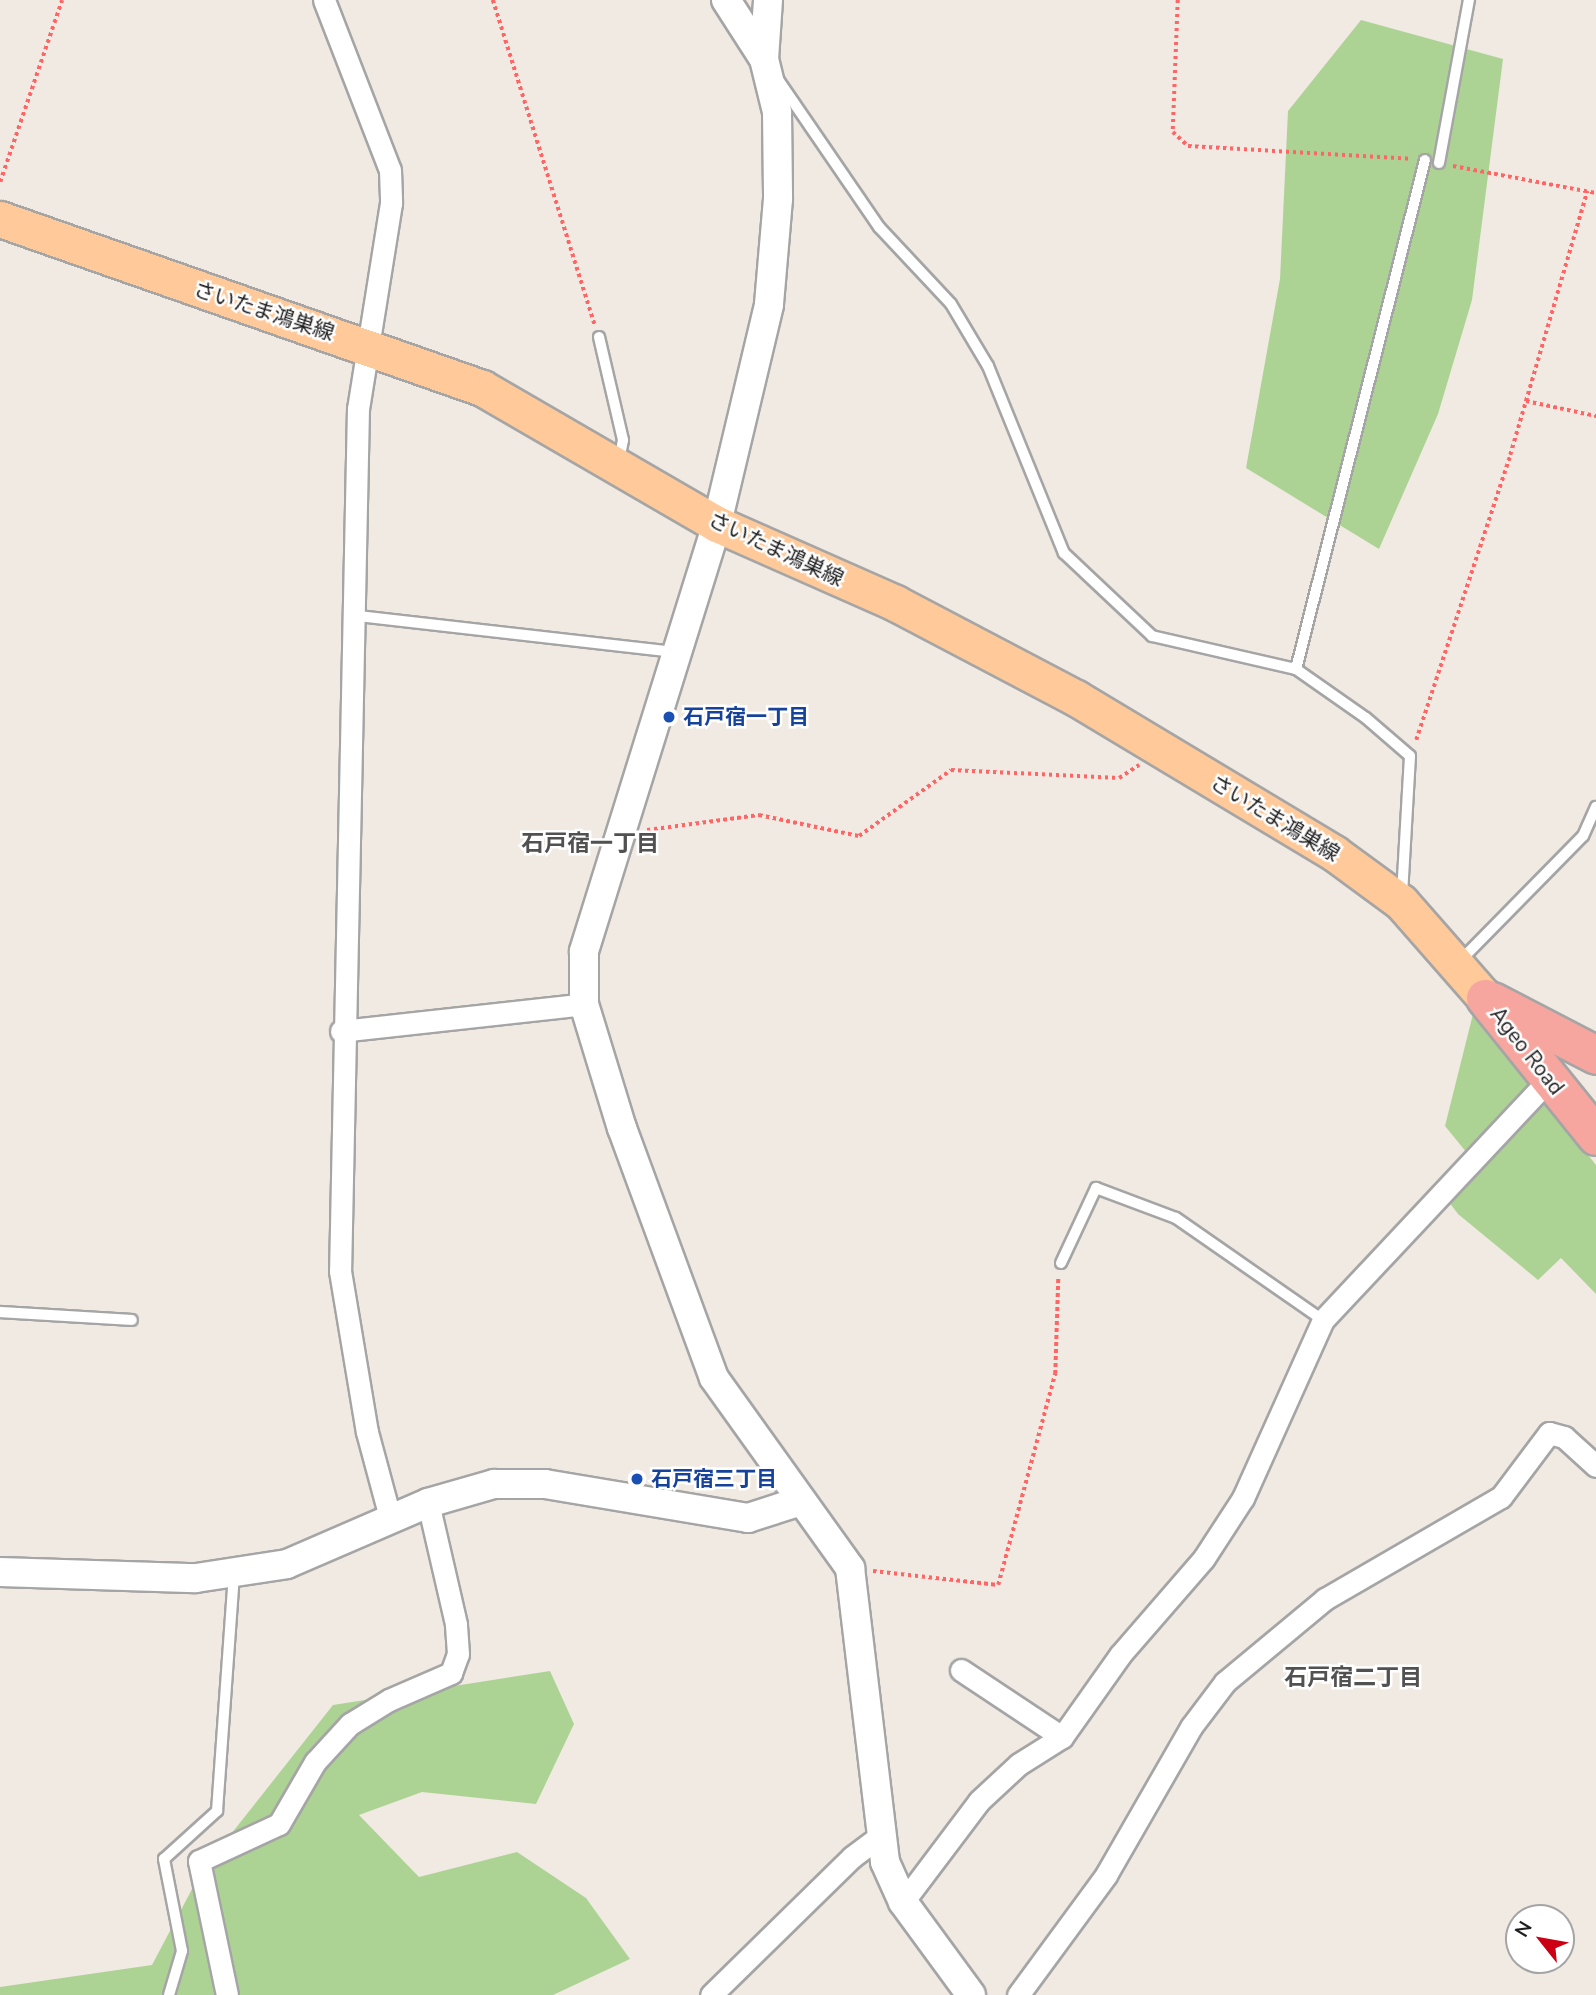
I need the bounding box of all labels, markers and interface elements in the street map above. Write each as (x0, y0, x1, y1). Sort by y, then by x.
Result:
street label: さいたま鴻巣線 (190, 276, 338, 346)
street label: さいたま鴻巣線 (704, 507, 848, 591)
place label: 石戸宿一丁目 (683, 704, 809, 730)
marker: 石戸宿一丁目 (661, 709, 677, 725)
street label: さいたま鴻巣線 (1206, 769, 1344, 867)
district label: 石戸宿一丁目 (521, 830, 659, 858)
street label: Ageo Road (1485, 1002, 1569, 1100)
place label: 石戸宿三丁目 (651, 1466, 777, 1492)
marker: 石戸宿三丁目 (629, 1471, 645, 1487)
district label: 石戸宿二丁目 (1284, 1664, 1422, 1692)
north arrow (1505, 1904, 1575, 1974)
text: N (1509, 1916, 1539, 1942)

